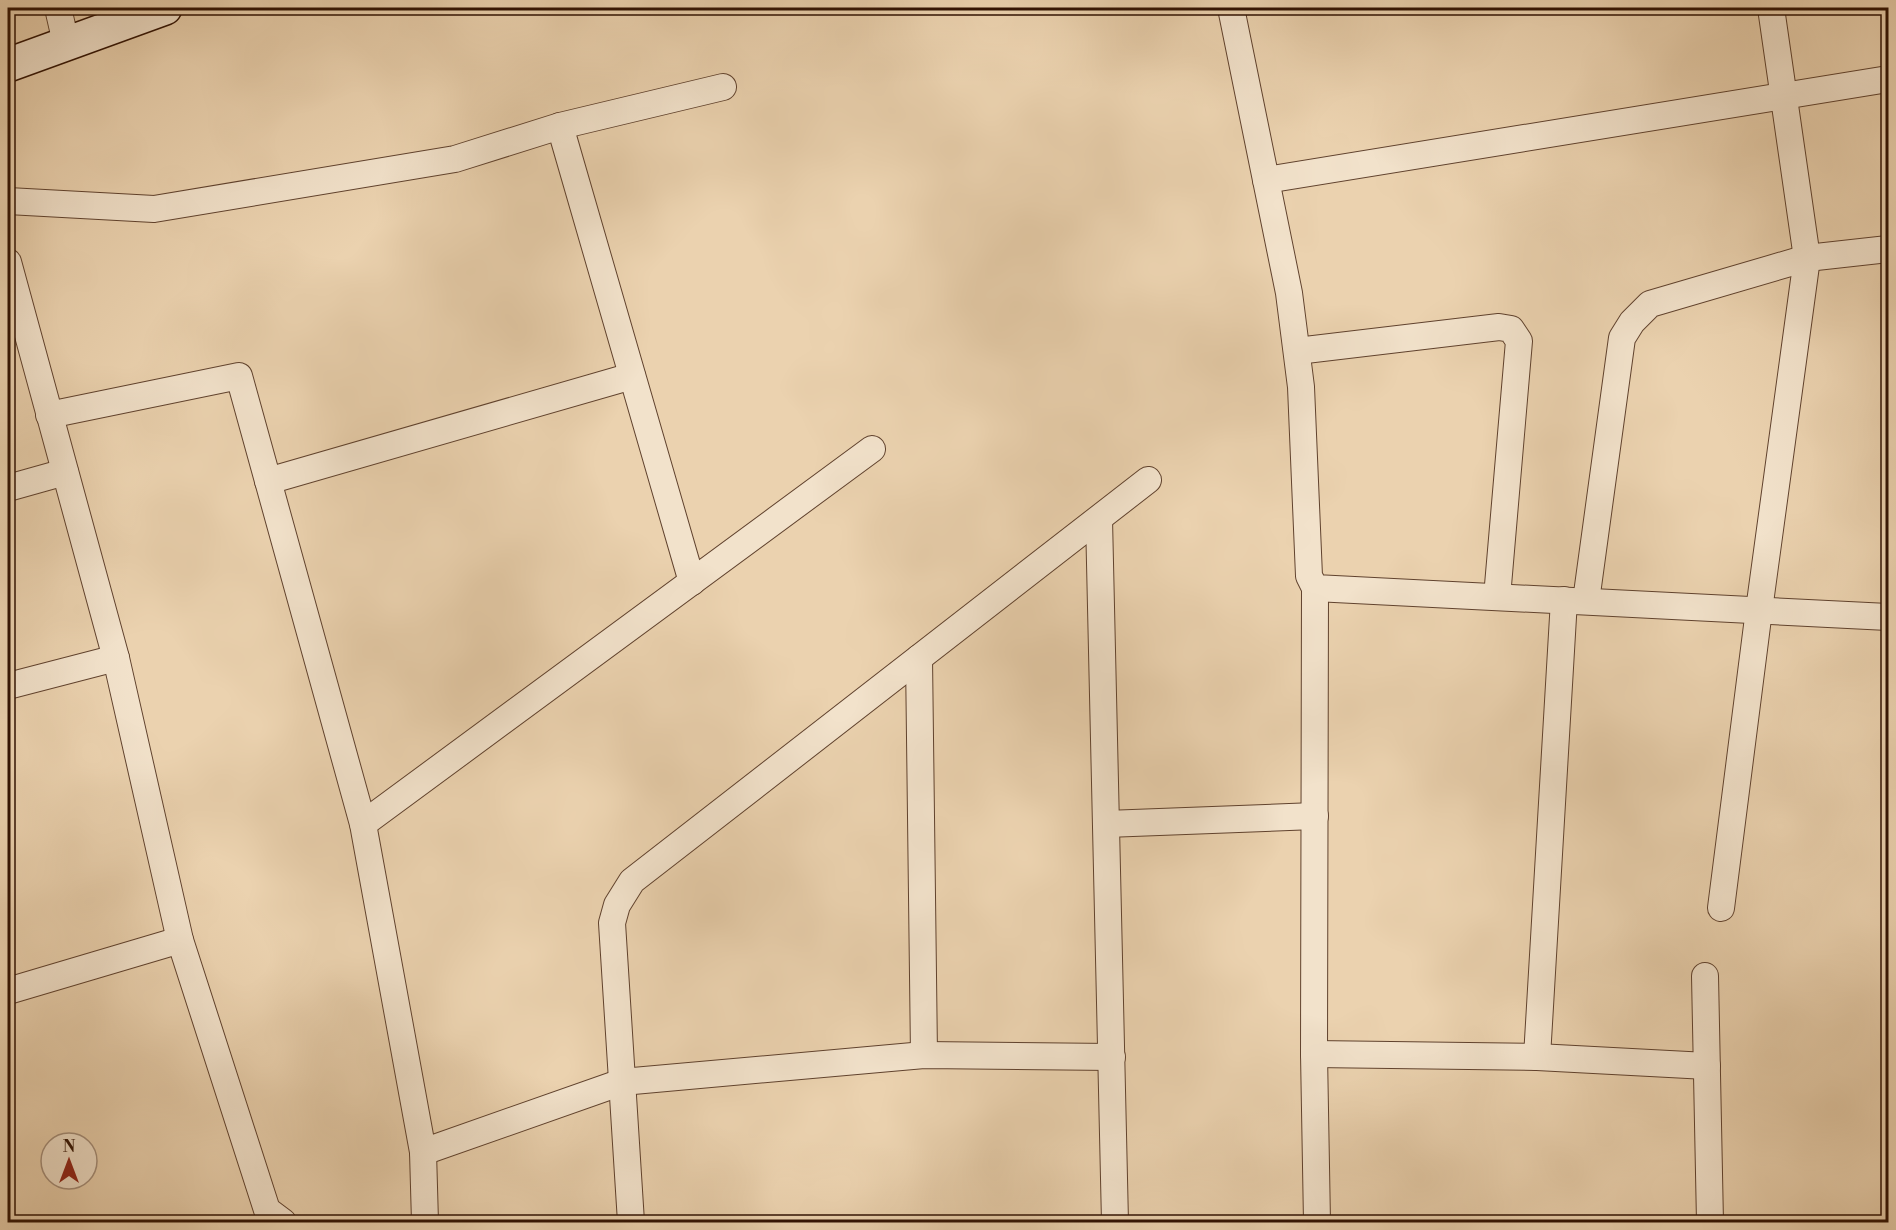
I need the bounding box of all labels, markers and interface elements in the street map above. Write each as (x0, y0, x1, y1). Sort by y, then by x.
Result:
north arrow (39, 1131, 99, 1191)
text: N (63, 1137, 76, 1157)

